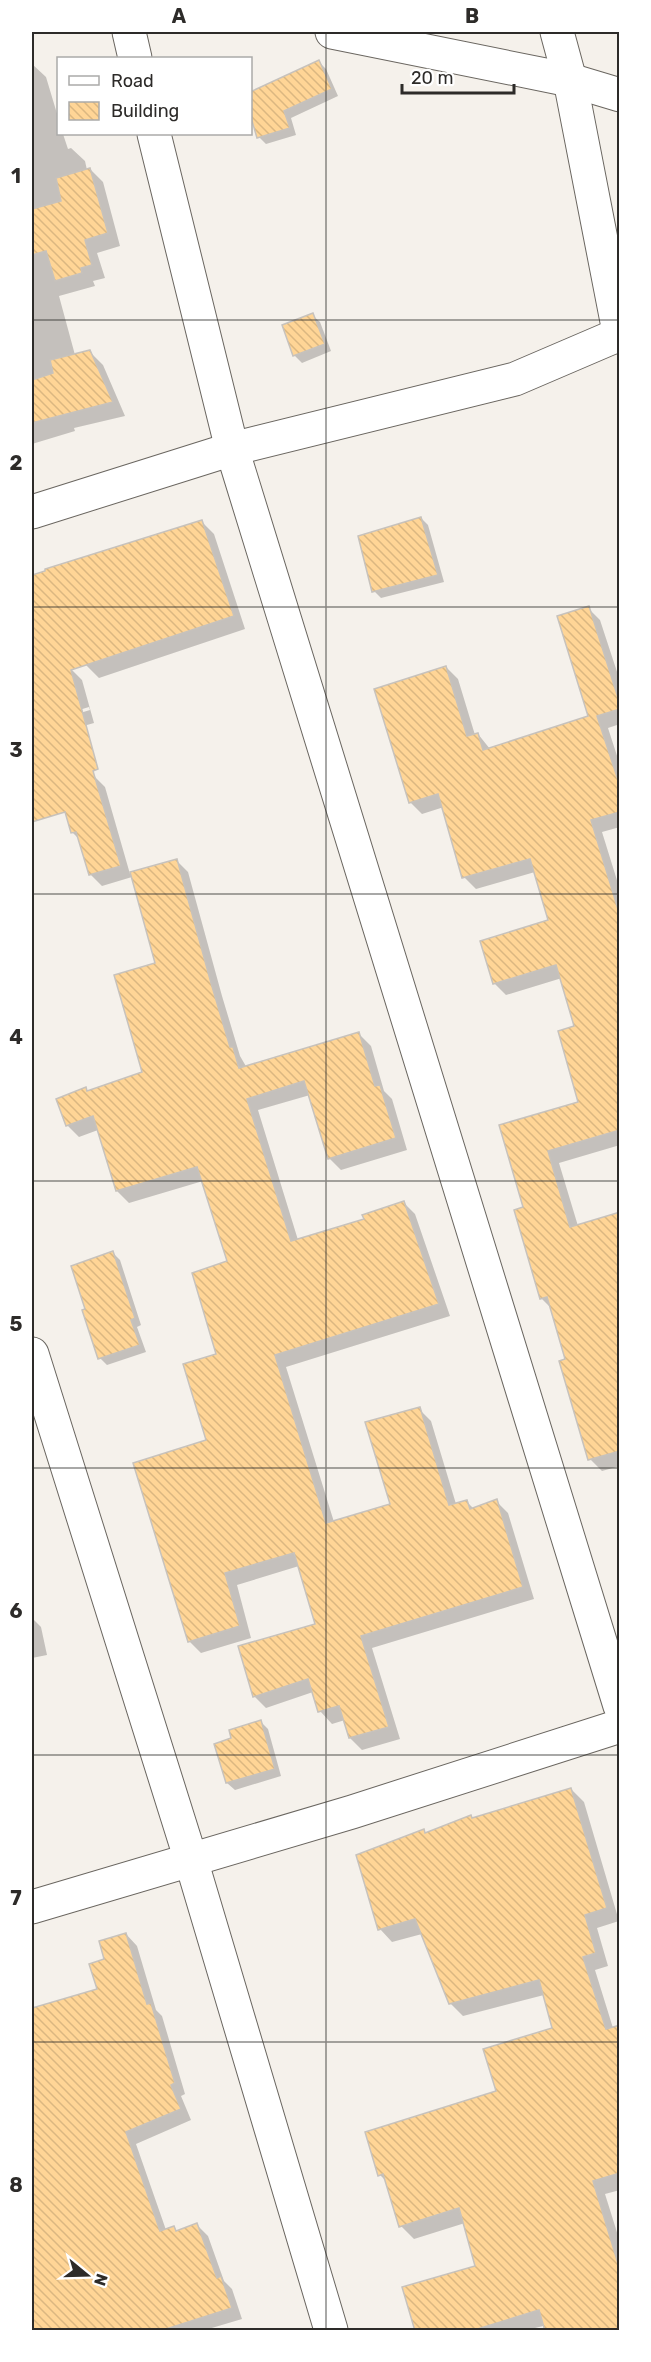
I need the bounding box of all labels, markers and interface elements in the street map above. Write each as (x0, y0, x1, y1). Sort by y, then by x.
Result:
text: A (172, 4, 187, 28)
text: B (465, 4, 479, 28)
legend (57, 57, 252, 135)
scale bar (402, 57, 514, 95)
text: 20 m (411, 67, 453, 89)
text: Road (111, 70, 154, 92)
text: Building (111, 100, 179, 122)
text: 1 (11, 164, 21, 188)
text: 2 (10, 451, 23, 475)
text: 3 (9, 738, 23, 762)
text: 4 (9, 1025, 23, 1049)
text: 5 (10, 1312, 23, 1336)
text: 6 (9, 1599, 23, 1623)
text: 7 (10, 1886, 22, 1910)
text: 8 (9, 2173, 23, 2197)
north arrow (57, 2245, 117, 2305)
text: N (90, 2271, 112, 2288)

